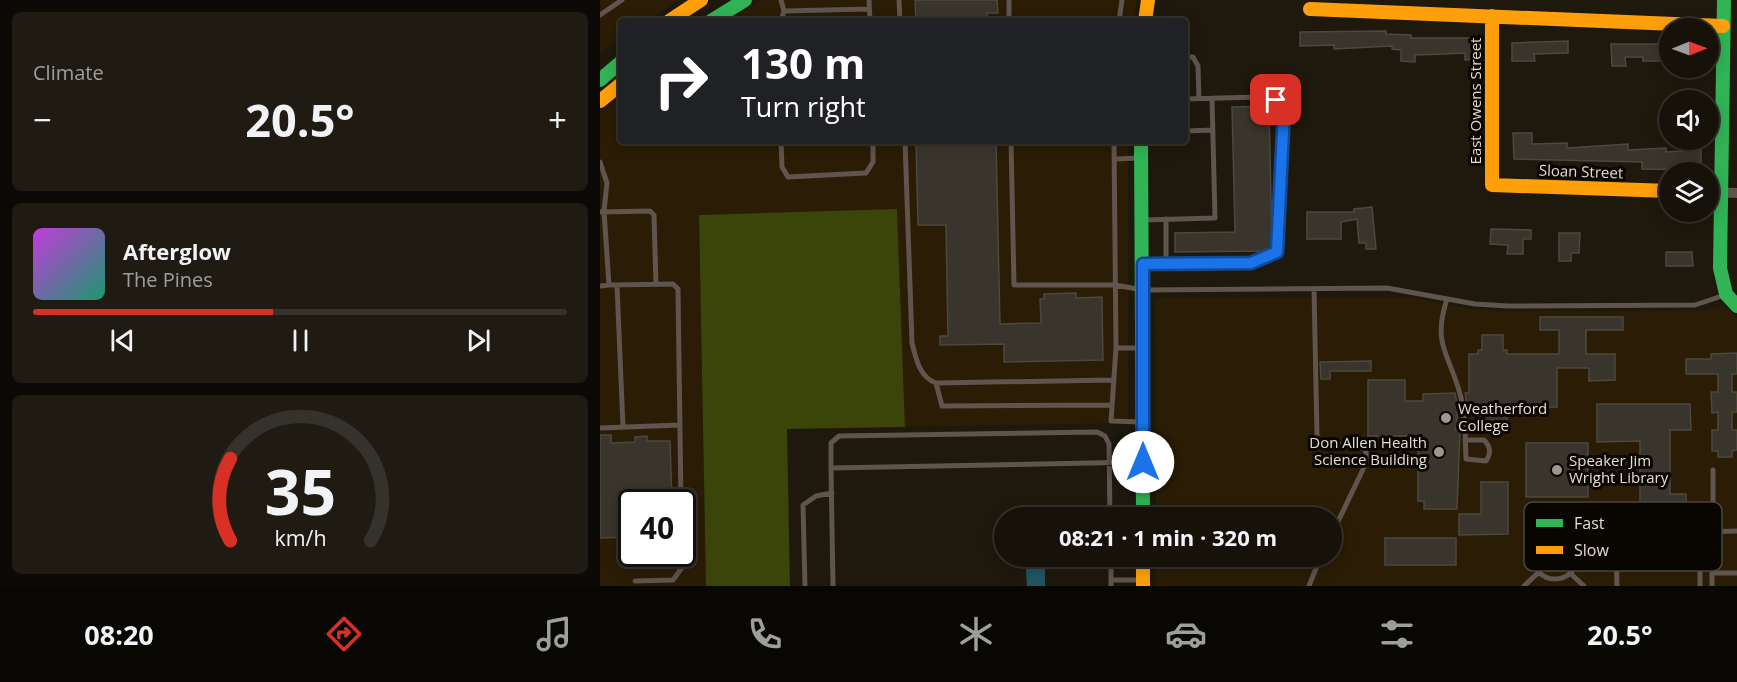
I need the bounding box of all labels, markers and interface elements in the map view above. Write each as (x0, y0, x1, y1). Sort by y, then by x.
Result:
north arrow (1659, 18, 1719, 78)
map controls (1659, 18, 1719, 222)
text: 130 m (741, 34, 865, 91)
street label: East Owens Street (1465, 38, 1485, 164)
icon: right (642, 42, 720, 120)
text: Climate (33, 59, 104, 86)
pin (1250, 74, 1301, 125)
icon: arrive (1259, 83, 1292, 116)
text: Turn right (741, 88, 866, 125)
text: 20.5° (245, 89, 355, 150)
button: sound (1659, 90, 1719, 150)
text: − (33, 97, 52, 142)
text: + (548, 97, 567, 142)
street label: Sloan Street (1539, 160, 1624, 182)
button: layers (1659, 162, 1719, 222)
text: Afterglow (123, 236, 231, 266)
text: The Pines (123, 266, 213, 293)
icon: previous (106, 324, 139, 357)
icon: pause (284, 324, 317, 357)
icon: next (462, 324, 495, 357)
place label: Weatherford College (1458, 398, 1547, 435)
marker: Weatherford College (1439, 411, 1453, 425)
position arrow (1111, 430, 1175, 494)
place label: Don Allen Health Science Building (1309, 432, 1427, 469)
marker: Don Allen Health Science Building (1432, 445, 1446, 459)
text: 35 (264, 449, 336, 534)
place label: Speaker Jim Wright Library (1569, 450, 1669, 487)
marker: Speaker Jim Wright Library (1550, 463, 1564, 477)
speed limit sign: 40 (618, 489, 696, 567)
legend (1524, 502, 1722, 571)
text: Fast (1574, 512, 1605, 534)
text: 08:21 · 1 min · 320 m (1059, 522, 1277, 552)
text: km/h (274, 524, 326, 553)
text: Slow (1574, 539, 1609, 561)
icon: directions (323, 613, 365, 655)
icon: music (533, 613, 575, 655)
icon: phone (744, 613, 786, 655)
icon: climate (955, 613, 997, 655)
icon: car (1165, 613, 1207, 655)
icon: filters (1376, 613, 1418, 655)
text: 08:20 (84, 616, 154, 653)
text: 20.5° (1587, 616, 1653, 653)

